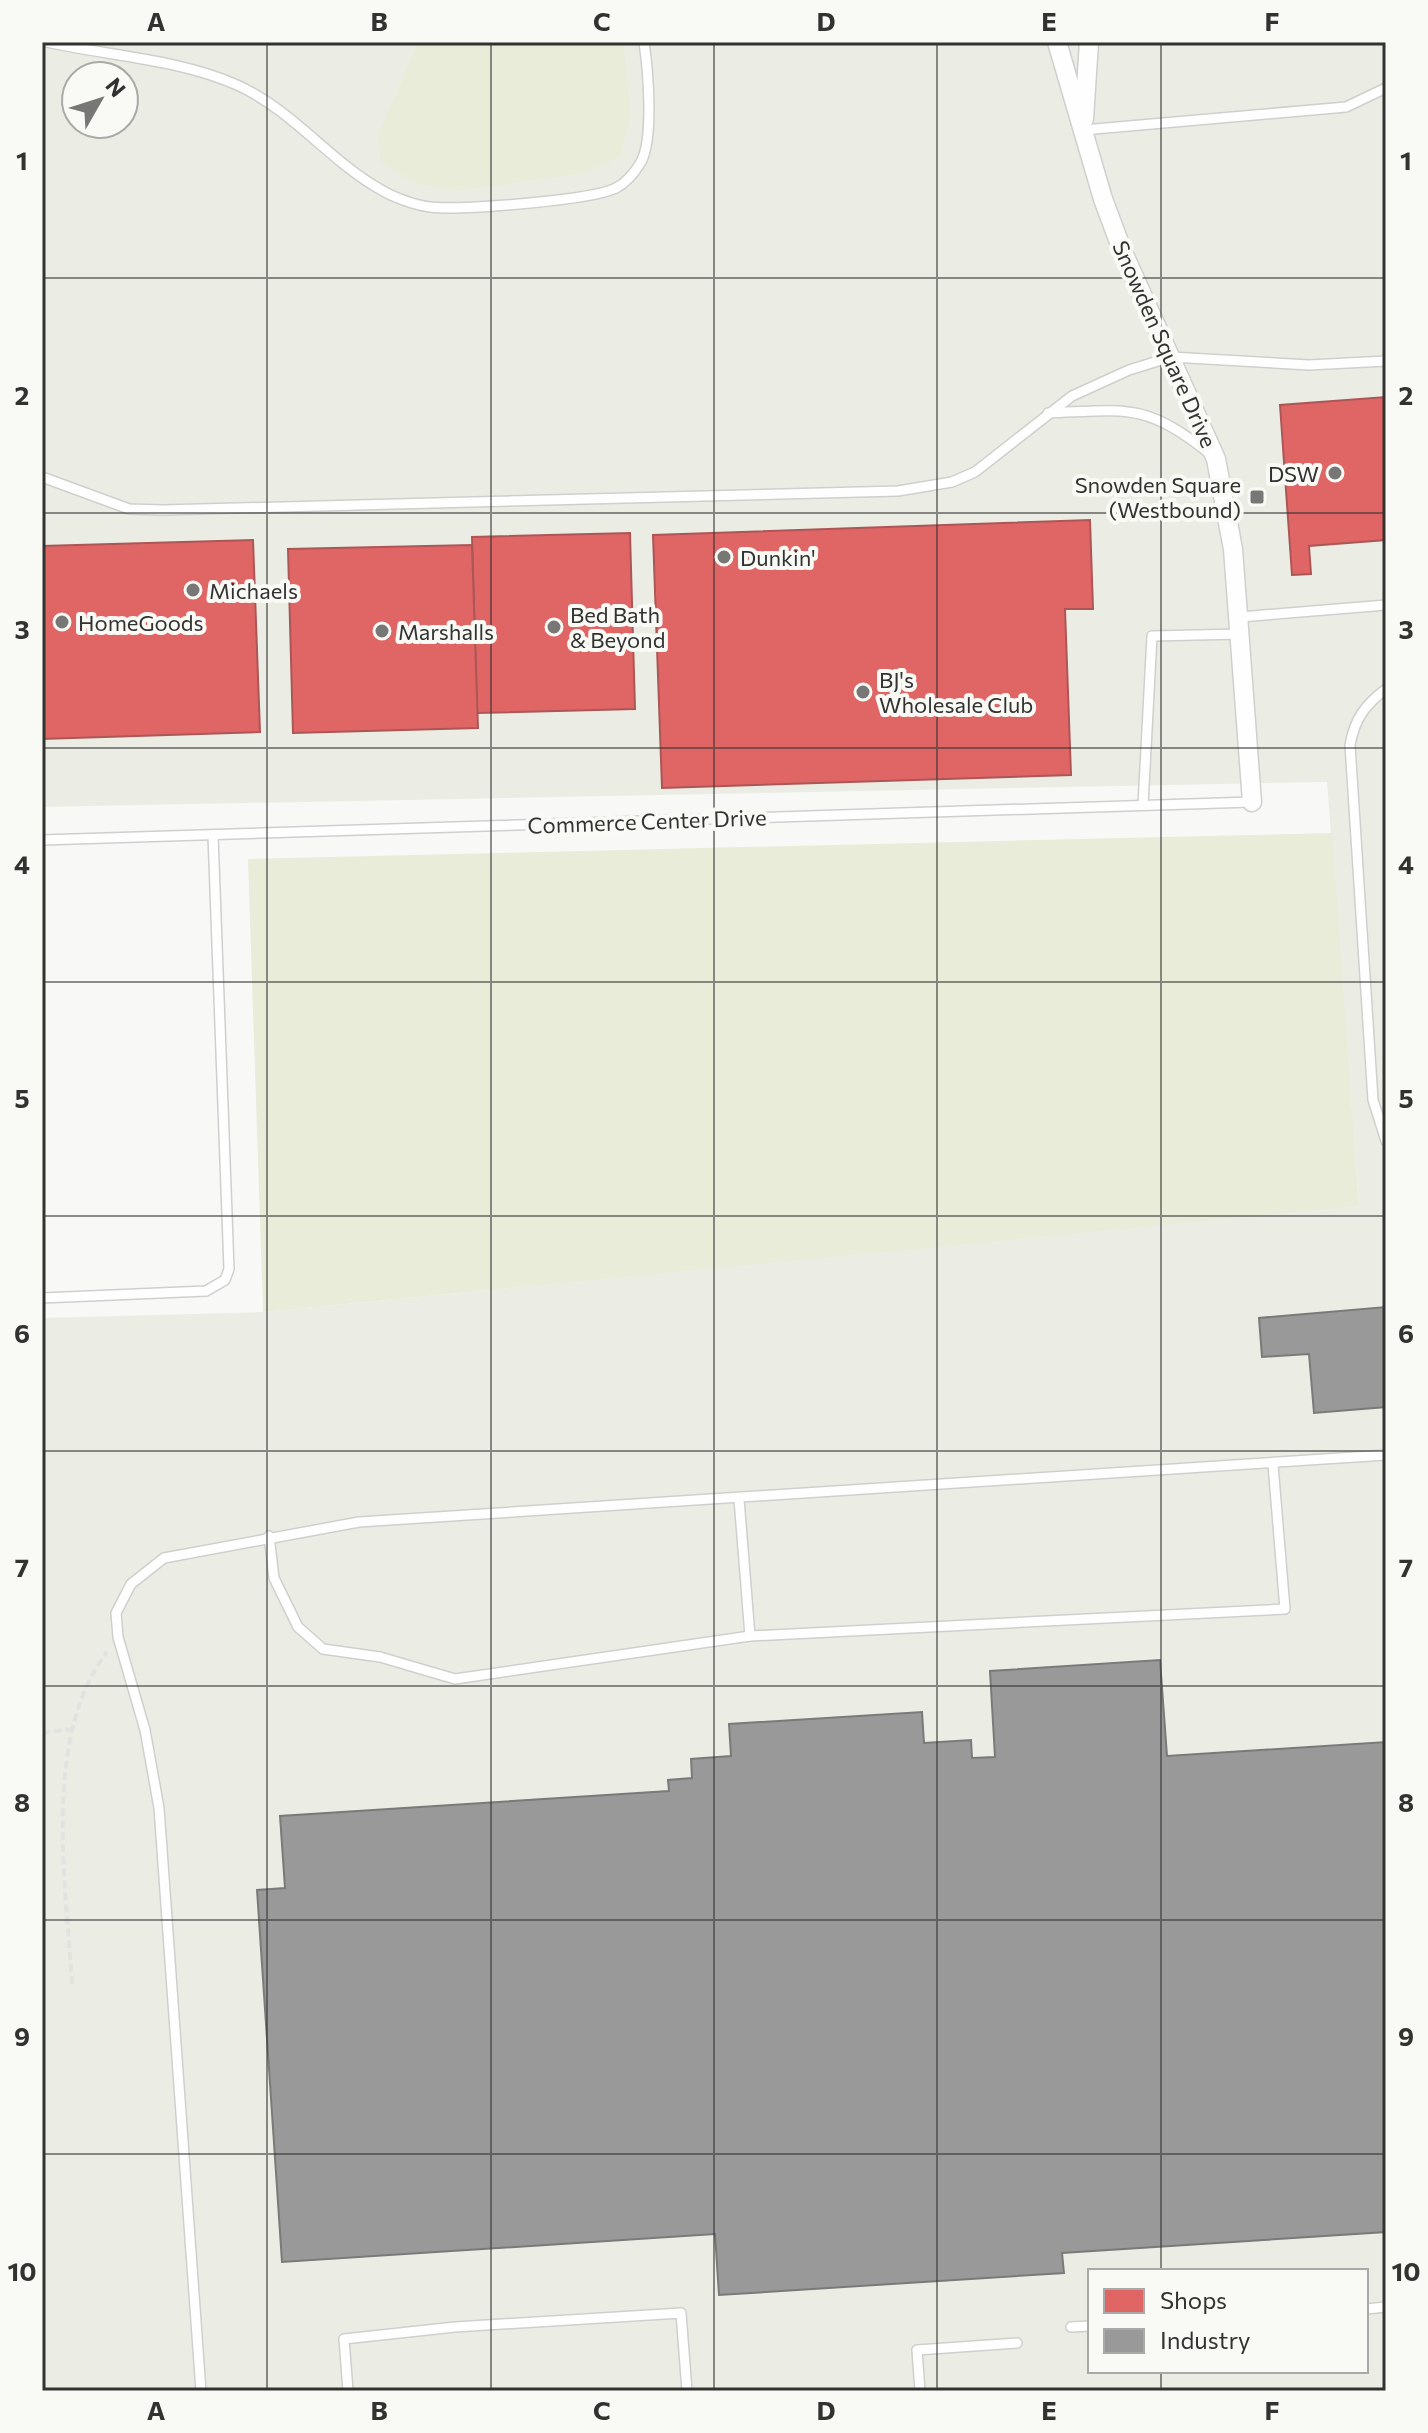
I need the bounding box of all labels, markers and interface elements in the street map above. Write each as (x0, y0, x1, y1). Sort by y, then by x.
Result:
text: A (147, 5, 166, 36)
text: B (370, 5, 388, 36)
text: C (593, 5, 611, 36)
text: D (816, 5, 836, 36)
text: E (1041, 5, 1057, 36)
text: F (1264, 5, 1280, 36)
north arrow (60, 60, 140, 140)
text: N (100, 72, 132, 102)
text: 1 (16, 144, 28, 175)
text: 1 (1400, 144, 1412, 175)
street label: Snowden Square Drive (1107, 236, 1223, 452)
text: 2 (15, 379, 29, 410)
text: 2 (1399, 379, 1413, 410)
place label: DSW (1268, 460, 1319, 487)
marker: DSW (1326, 464, 1344, 482)
place label: Snowden Square (Westbound) (1075, 471, 1241, 523)
marker: Snowden Square (Westbound) (1248, 488, 1266, 506)
place label: Dunkin' (740, 544, 816, 571)
marker: Dunkin' (715, 548, 733, 566)
place label: Michaels (209, 577, 298, 604)
marker: Michaels (184, 581, 202, 599)
place label: Bed Bath & Beyond (570, 601, 665, 653)
place label: HomeGoods (78, 609, 204, 636)
text: 3 (14, 613, 30, 644)
marker: HomeGoods (53, 613, 71, 631)
text: 3 (1398, 613, 1414, 644)
place label: Marshalls (398, 618, 494, 645)
marker: Bed Bath & Beyond (545, 618, 563, 636)
marker: Marshalls (373, 622, 391, 640)
place label: BJ's Wholesale Club (879, 666, 1033, 718)
marker: BJ's Wholesale Club (854, 683, 872, 701)
street label: Commerce Center Drive (527, 803, 767, 839)
text: 4 (14, 848, 30, 879)
text: 4 (1398, 848, 1414, 879)
text: 5 (14, 1082, 30, 1113)
text: 5 (1398, 1082, 1414, 1113)
text: 6 (14, 1317, 30, 1348)
text: 6 (1398, 1317, 1414, 1348)
text: 7 (15, 1551, 29, 1582)
text: 7 (1399, 1551, 1413, 1582)
text: 8 (14, 1786, 30, 1817)
text: 8 (1398, 1786, 1414, 1817)
text: 9 (14, 2020, 30, 2051)
text: 9 (1398, 2020, 1414, 2051)
text: 10 (7, 2255, 37, 2286)
text: 10 (1391, 2255, 1421, 2286)
legend (1088, 2269, 1368, 2373)
text: Shops (1160, 2285, 1227, 2314)
text: Industry (1160, 2325, 1250, 2354)
text: A (147, 2394, 166, 2425)
text: B (370, 2394, 388, 2425)
text: C (593, 2394, 611, 2425)
text: D (816, 2394, 836, 2425)
text: E (1041, 2394, 1057, 2425)
text: F (1264, 2394, 1280, 2425)

